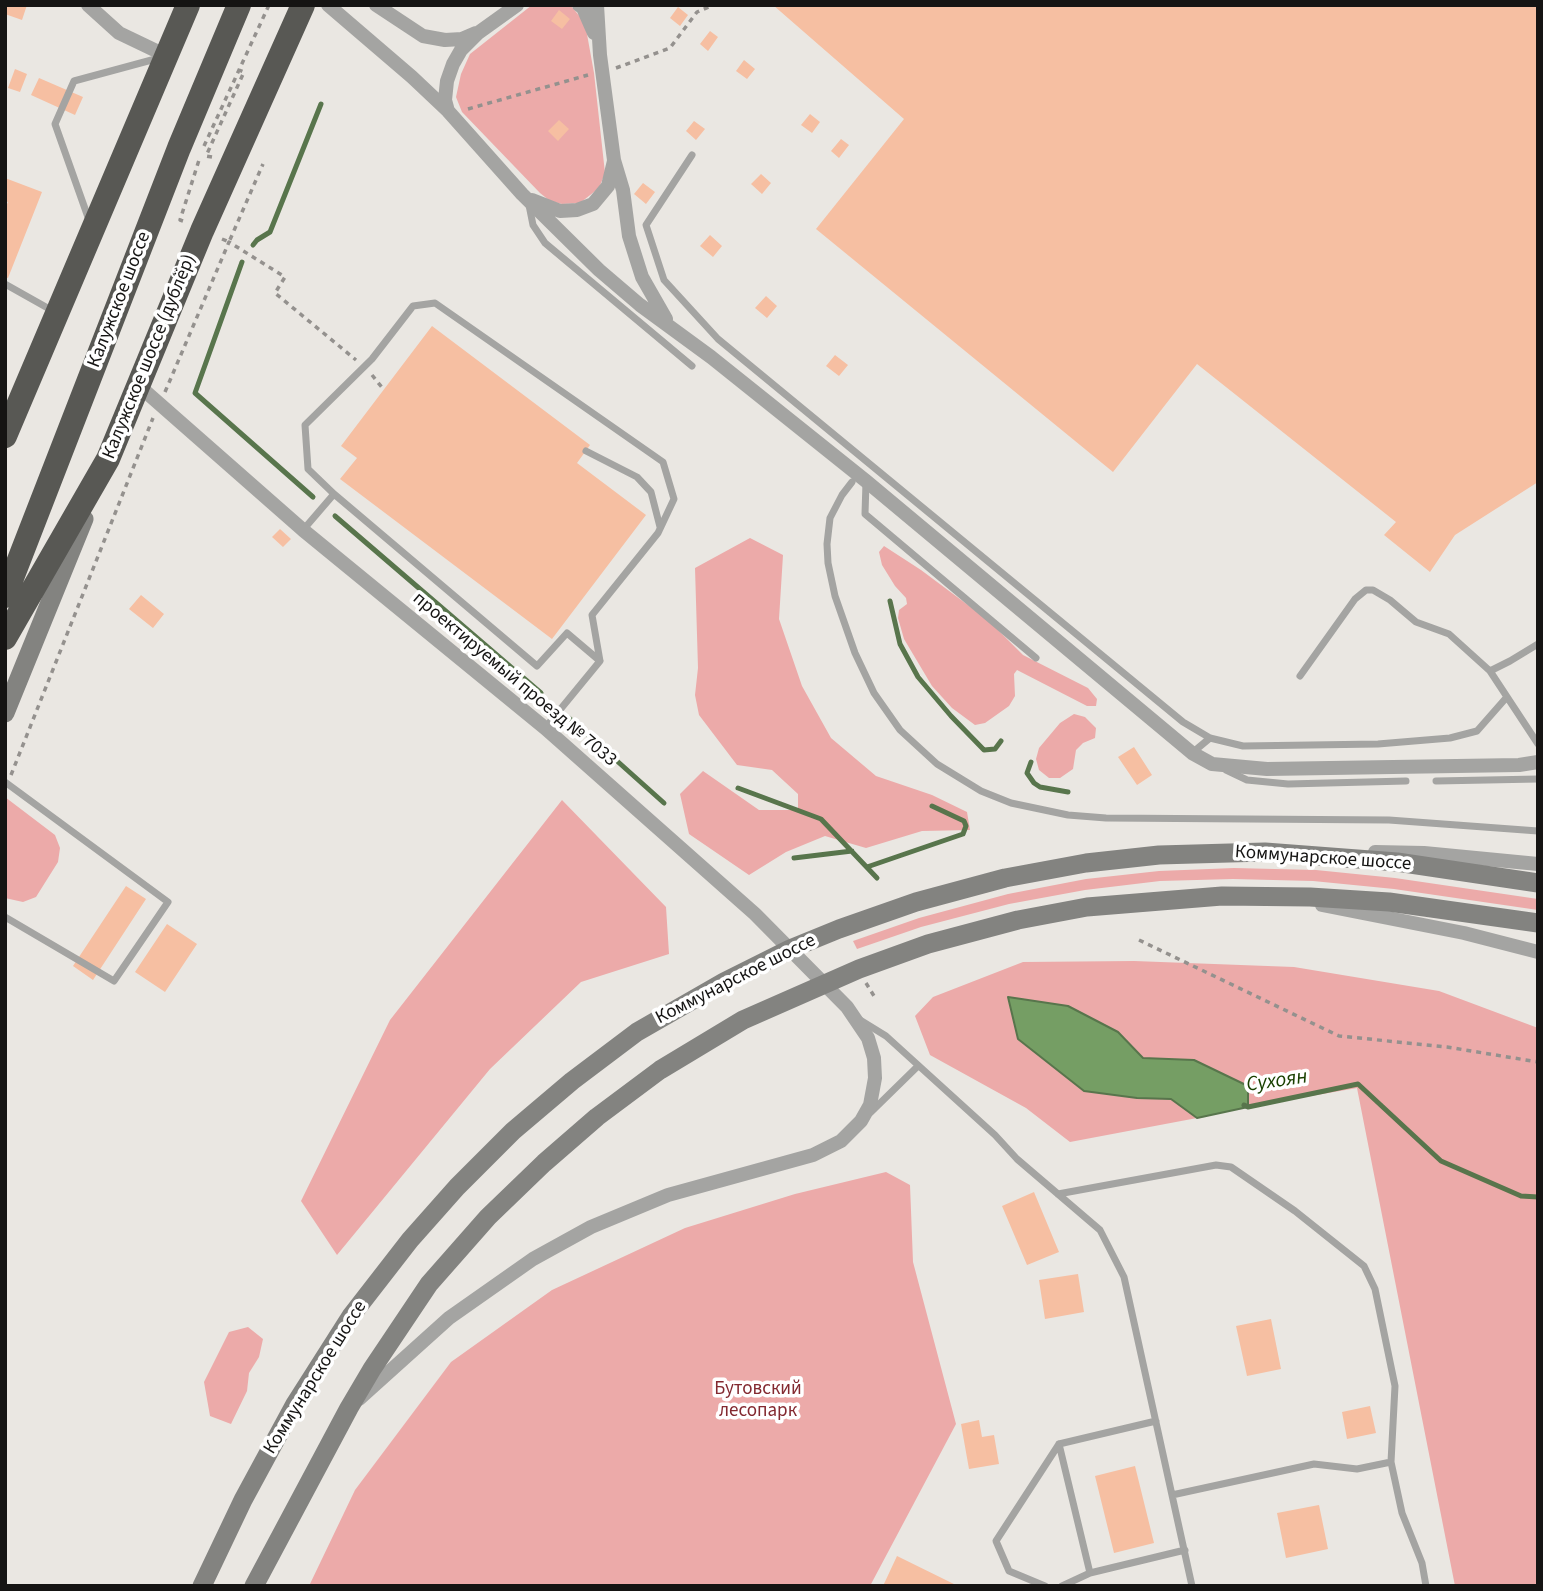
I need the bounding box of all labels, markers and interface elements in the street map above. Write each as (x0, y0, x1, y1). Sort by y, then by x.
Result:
street label: Калужское шоссе (84, 229, 156, 371)
street label: Калужское шоссе (дублёр) (98, 251, 202, 463)
street label: проектируемый проезд № 7033 (407, 588, 621, 772)
street label: Коммунарское шоссе (1234, 841, 1412, 877)
street label: Коммунарское шоссе (652, 930, 820, 1030)
water label: Сухоян (1245, 1065, 1309, 1099)
street label: Коммунарское шоссе (260, 1297, 372, 1459)
park label: Бутовский лесопарк (714, 1379, 802, 1423)

